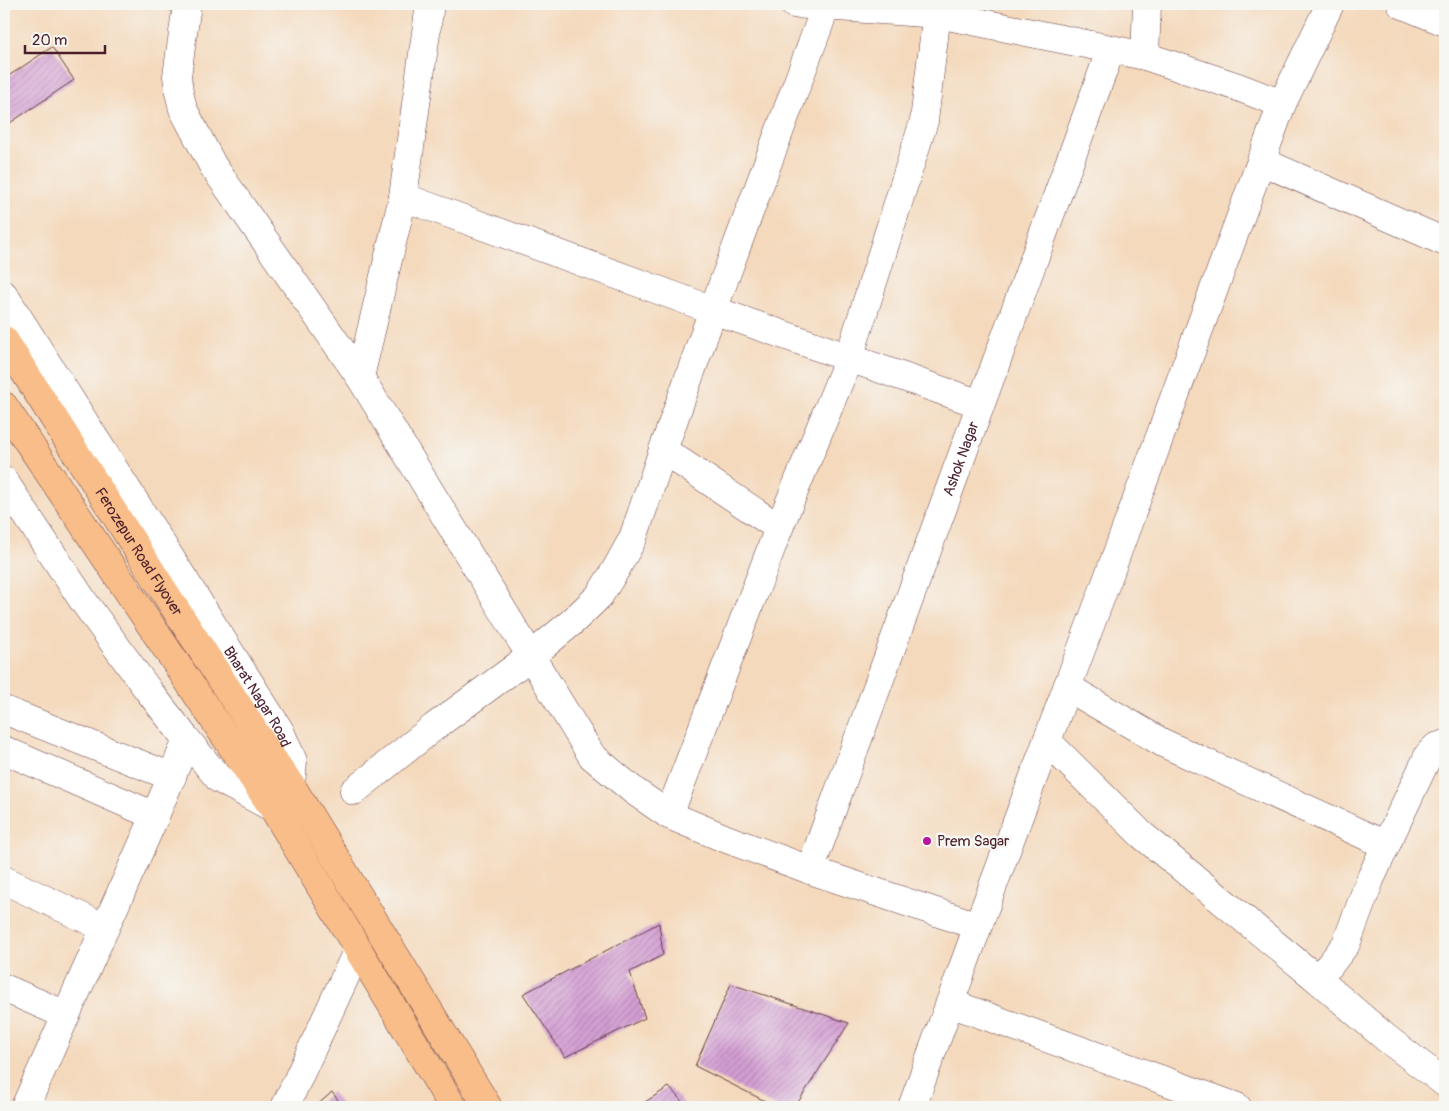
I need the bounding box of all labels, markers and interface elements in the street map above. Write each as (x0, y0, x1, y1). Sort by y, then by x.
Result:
scale bar (25, 22, 105, 54)
text: 20 m (32, 31, 67, 50)
street label: Ashok Nagar (938, 418, 983, 499)
street label: Ferozepur Road Flyover (91, 484, 187, 620)
street label: Bharat Nagar Road (219, 643, 295, 750)
place label: Prem Sagar (937, 832, 1010, 851)
marker: Prem Sagar (921, 835, 933, 847)

